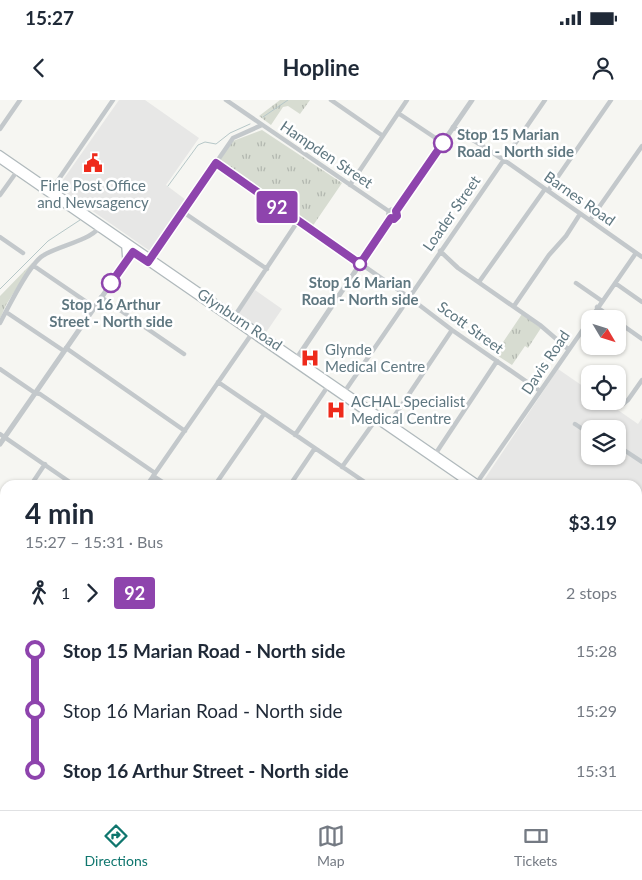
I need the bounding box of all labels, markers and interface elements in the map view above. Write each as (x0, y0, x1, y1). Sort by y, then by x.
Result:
text: 15:27 (25, 6, 74, 29)
icon: back (25, 54, 53, 82)
text: Hopline (283, 54, 359, 81)
icon: person (589, 54, 617, 82)
street label: Hampden Street (277, 116, 377, 192)
place label: Stop 15 Marian Road - North side (457, 125, 574, 160)
marker: Stop 15 Marian Road - North side (433, 133, 453, 153)
public building icon: Firle Post Office and Newsagency (82, 152, 104, 174)
street label: Barnes Road (541, 167, 619, 229)
street label: Loader Street (418, 171, 484, 254)
place label: Firle Post Office and Newsagency (37, 176, 149, 211)
line badge: 92 (254, 191, 300, 223)
text: 92 (267, 196, 287, 218)
marker: Stop 16 Marian Road - North side (353, 257, 367, 271)
marker: Stop 16 Arthur Street - North side (101, 273, 121, 293)
place label: Stop 16 Marian Road - North side (302, 273, 418, 308)
street label: Glynburn Road (194, 284, 286, 354)
place label: Stop 16 Arthur Street - North side (49, 295, 173, 330)
street label: Scott Street (435, 297, 508, 357)
north arrow (581, 310, 626, 355)
map controls (581, 310, 626, 465)
street label: Davis Road (517, 327, 573, 397)
place label: Glynde Medical Centre (325, 340, 425, 375)
hospital icon: Glynde Medical Centre (299, 347, 321, 369)
button: locate (581, 365, 626, 410)
place label: ACHAL Specialist Medical Centre (351, 392, 466, 427)
hospital icon: ACHAL Specialist Medical Centre (325, 399, 347, 421)
button: layers (581, 420, 626, 465)
text: 4 min (25, 496, 94, 530)
text: $3.19 (568, 511, 617, 534)
text: 15:27 – 15:31 · Bus (25, 532, 163, 551)
icon: walk (25, 579, 53, 607)
icon: forward (78, 579, 106, 607)
text: 92 (124, 582, 145, 604)
text: 1 (61, 583, 70, 602)
text: 2 stops (566, 583, 617, 602)
text: Stop 15 Marian Road - North side (63, 639, 345, 662)
text: 15:28 (576, 641, 617, 660)
text: Stop 16 Marian Road - North side (63, 699, 343, 722)
text: 15:29 (576, 701, 617, 720)
text: Stop 16 Arthur Street - North side (63, 759, 349, 782)
text: 15:31 (576, 761, 617, 780)
tab: Directions (85, 822, 148, 869)
tab: Map (317, 822, 345, 869)
tab: Tickets (514, 822, 557, 869)

